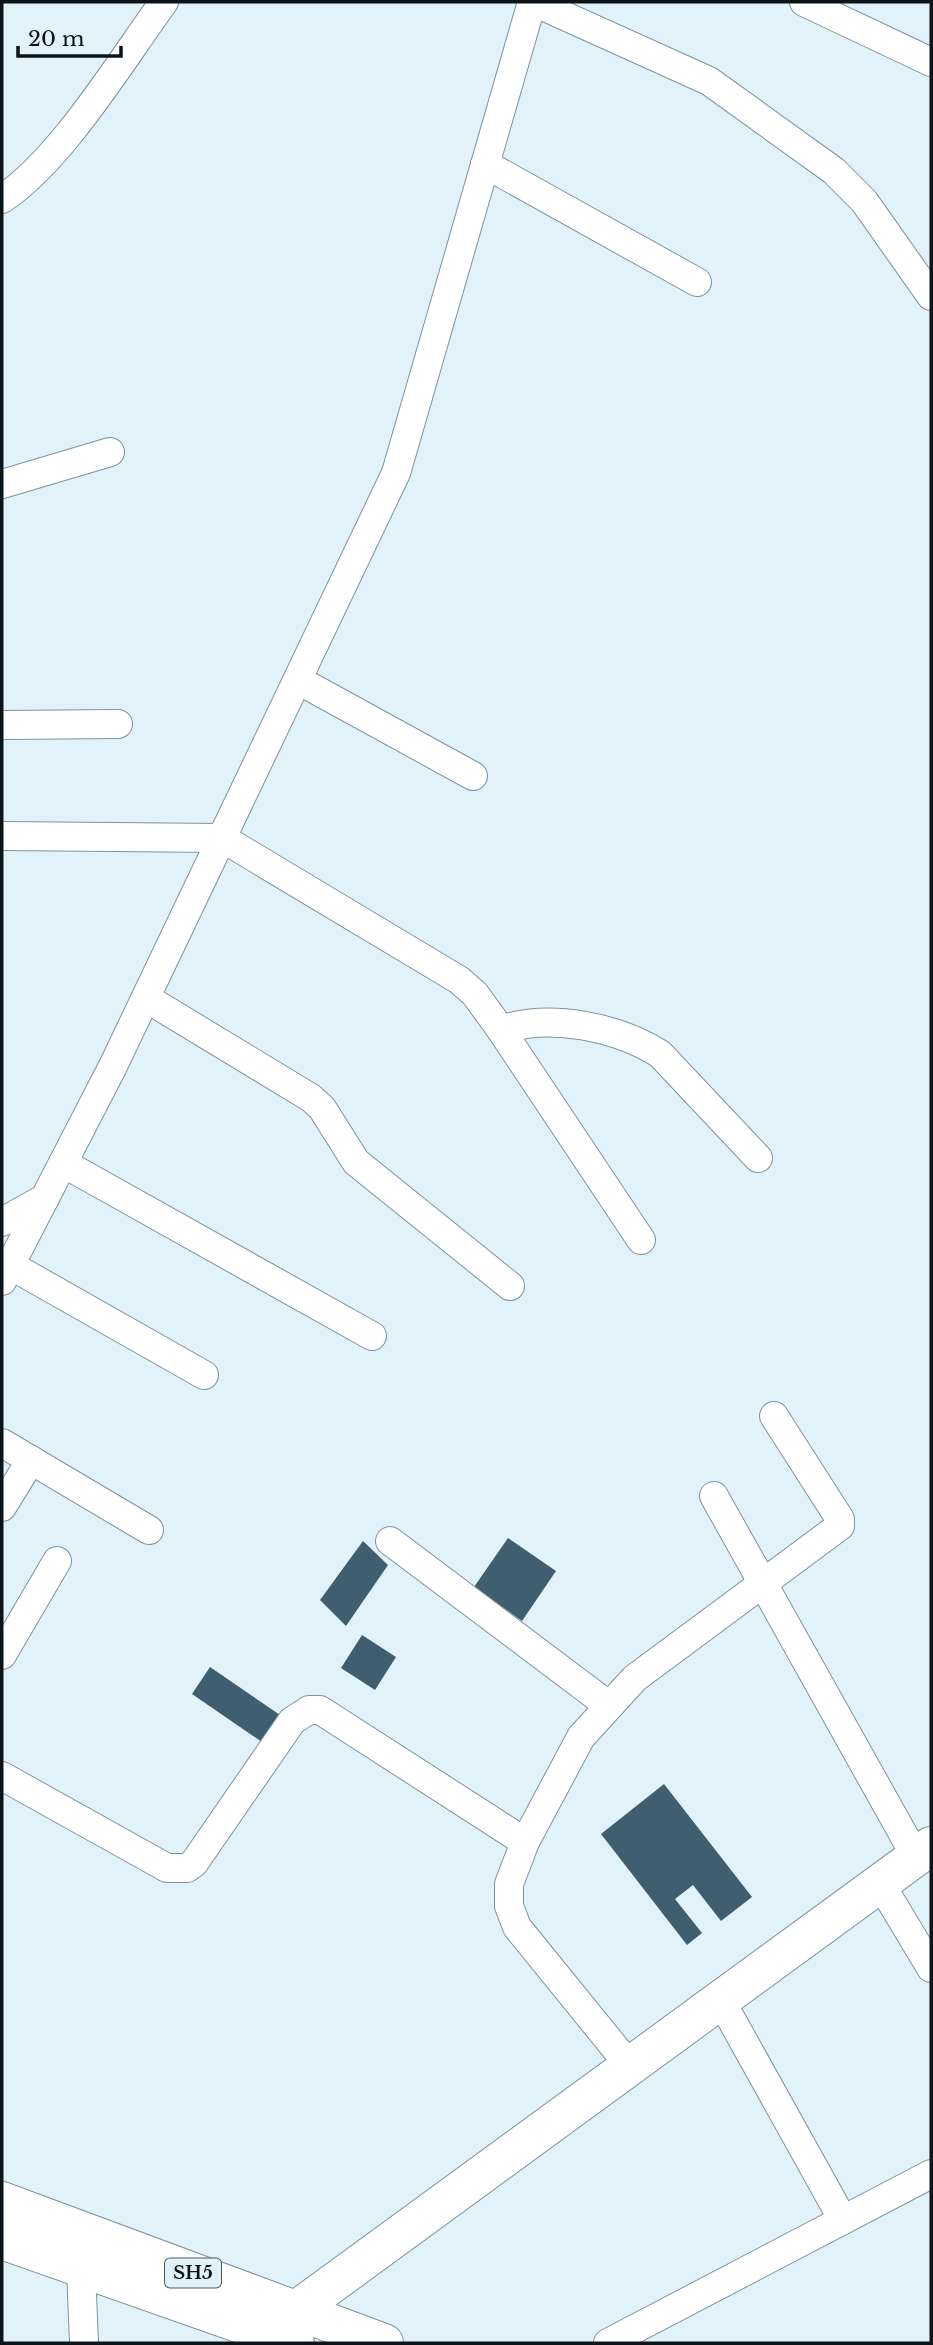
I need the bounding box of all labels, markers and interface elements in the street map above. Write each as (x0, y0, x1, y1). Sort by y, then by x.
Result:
scale bar (18, 14, 121, 58)
text: 20 m (28, 26, 85, 52)
road number: SH5 (165, 2258, 221, 2288)

